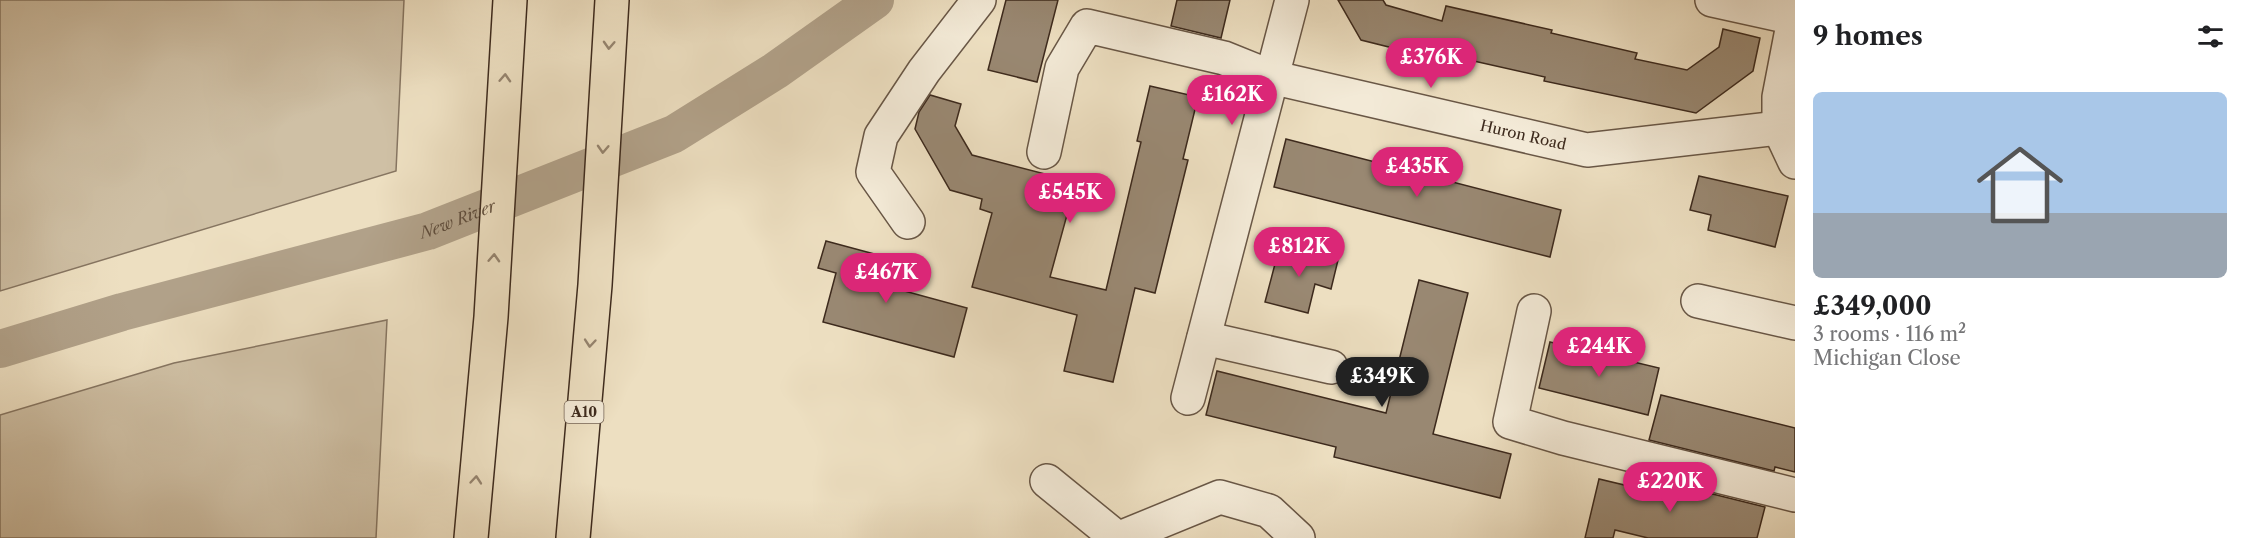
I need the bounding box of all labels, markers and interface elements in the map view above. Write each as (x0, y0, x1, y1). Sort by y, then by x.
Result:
text: 9 homes (1813, 20, 1923, 52)
icon: filters (2194, 20, 2227, 53)
pin: £376K (1389, 38, 1473, 89)
one-way arrow (603, 41, 616, 50)
text: £376K (1400, 45, 1462, 69)
one-way arrow (498, 73, 511, 82)
pin: £162K (1190, 75, 1274, 126)
text: £162K (1201, 82, 1263, 106)
street label: Huron Road (1478, 116, 1568, 154)
icon: home (1966, 131, 2074, 239)
one-way arrow (597, 145, 610, 154)
pin: £435K (1375, 147, 1459, 198)
text: £435K (1385, 154, 1449, 178)
pin: £545K (1028, 173, 1112, 224)
text: £545K (1038, 180, 1102, 204)
water label: New River (416, 195, 500, 243)
pin: £812K (1257, 227, 1341, 278)
text: £812K (1268, 234, 1330, 258)
pin: £467K (844, 253, 928, 304)
one-way arrow (488, 254, 501, 263)
text: £467K (854, 260, 918, 284)
text: £349,000 (1813, 290, 1932, 322)
text: 3 rooms · 116 m² (1813, 322, 1966, 346)
pin: £244K (1557, 327, 1641, 378)
text: £244K (1567, 334, 1631, 358)
one-way arrow (584, 339, 597, 348)
text: Michigan Close (1813, 346, 1961, 370)
pin: £349K (1340, 357, 1424, 408)
text: £349K (1350, 364, 1414, 388)
road number: A10 (564, 401, 604, 423)
pin: £220K (1628, 462, 1712, 513)
text: £220K (1637, 469, 1703, 493)
one-way arrow (469, 475, 482, 484)

